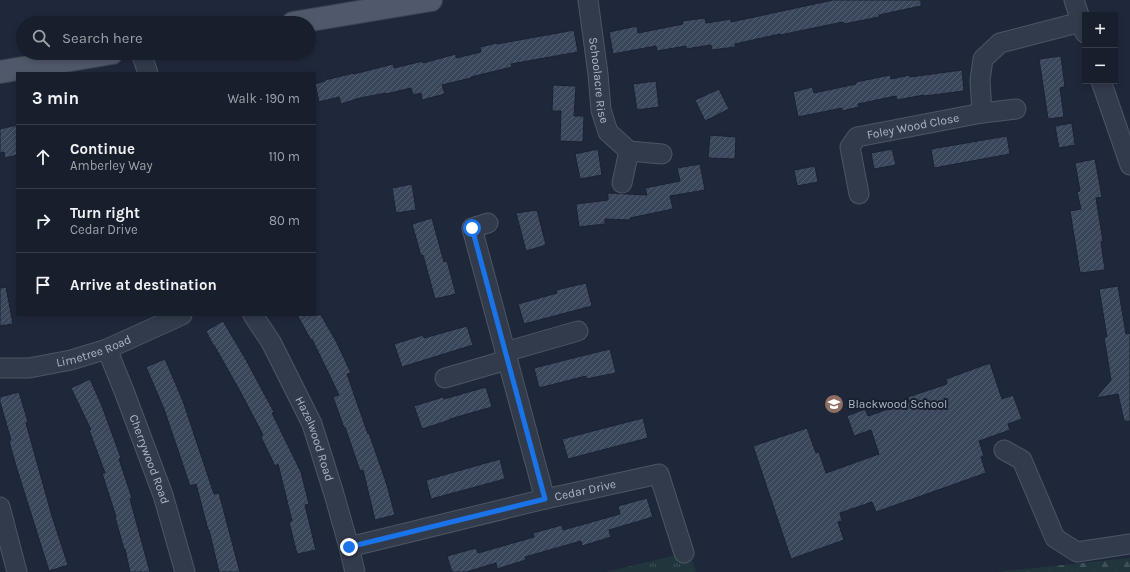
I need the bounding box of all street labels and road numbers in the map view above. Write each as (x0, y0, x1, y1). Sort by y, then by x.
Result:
street label: Schoolacre Rise (586, 36, 612, 125)
street label: Foley Wood Close (866, 111, 960, 142)
street label: Limetree Road (55, 332, 133, 370)
street label: Hazelwood Road (292, 394, 337, 483)
street label: Cherrywood Road (126, 412, 172, 505)
street label: Cedar Drive (553, 477, 617, 504)

